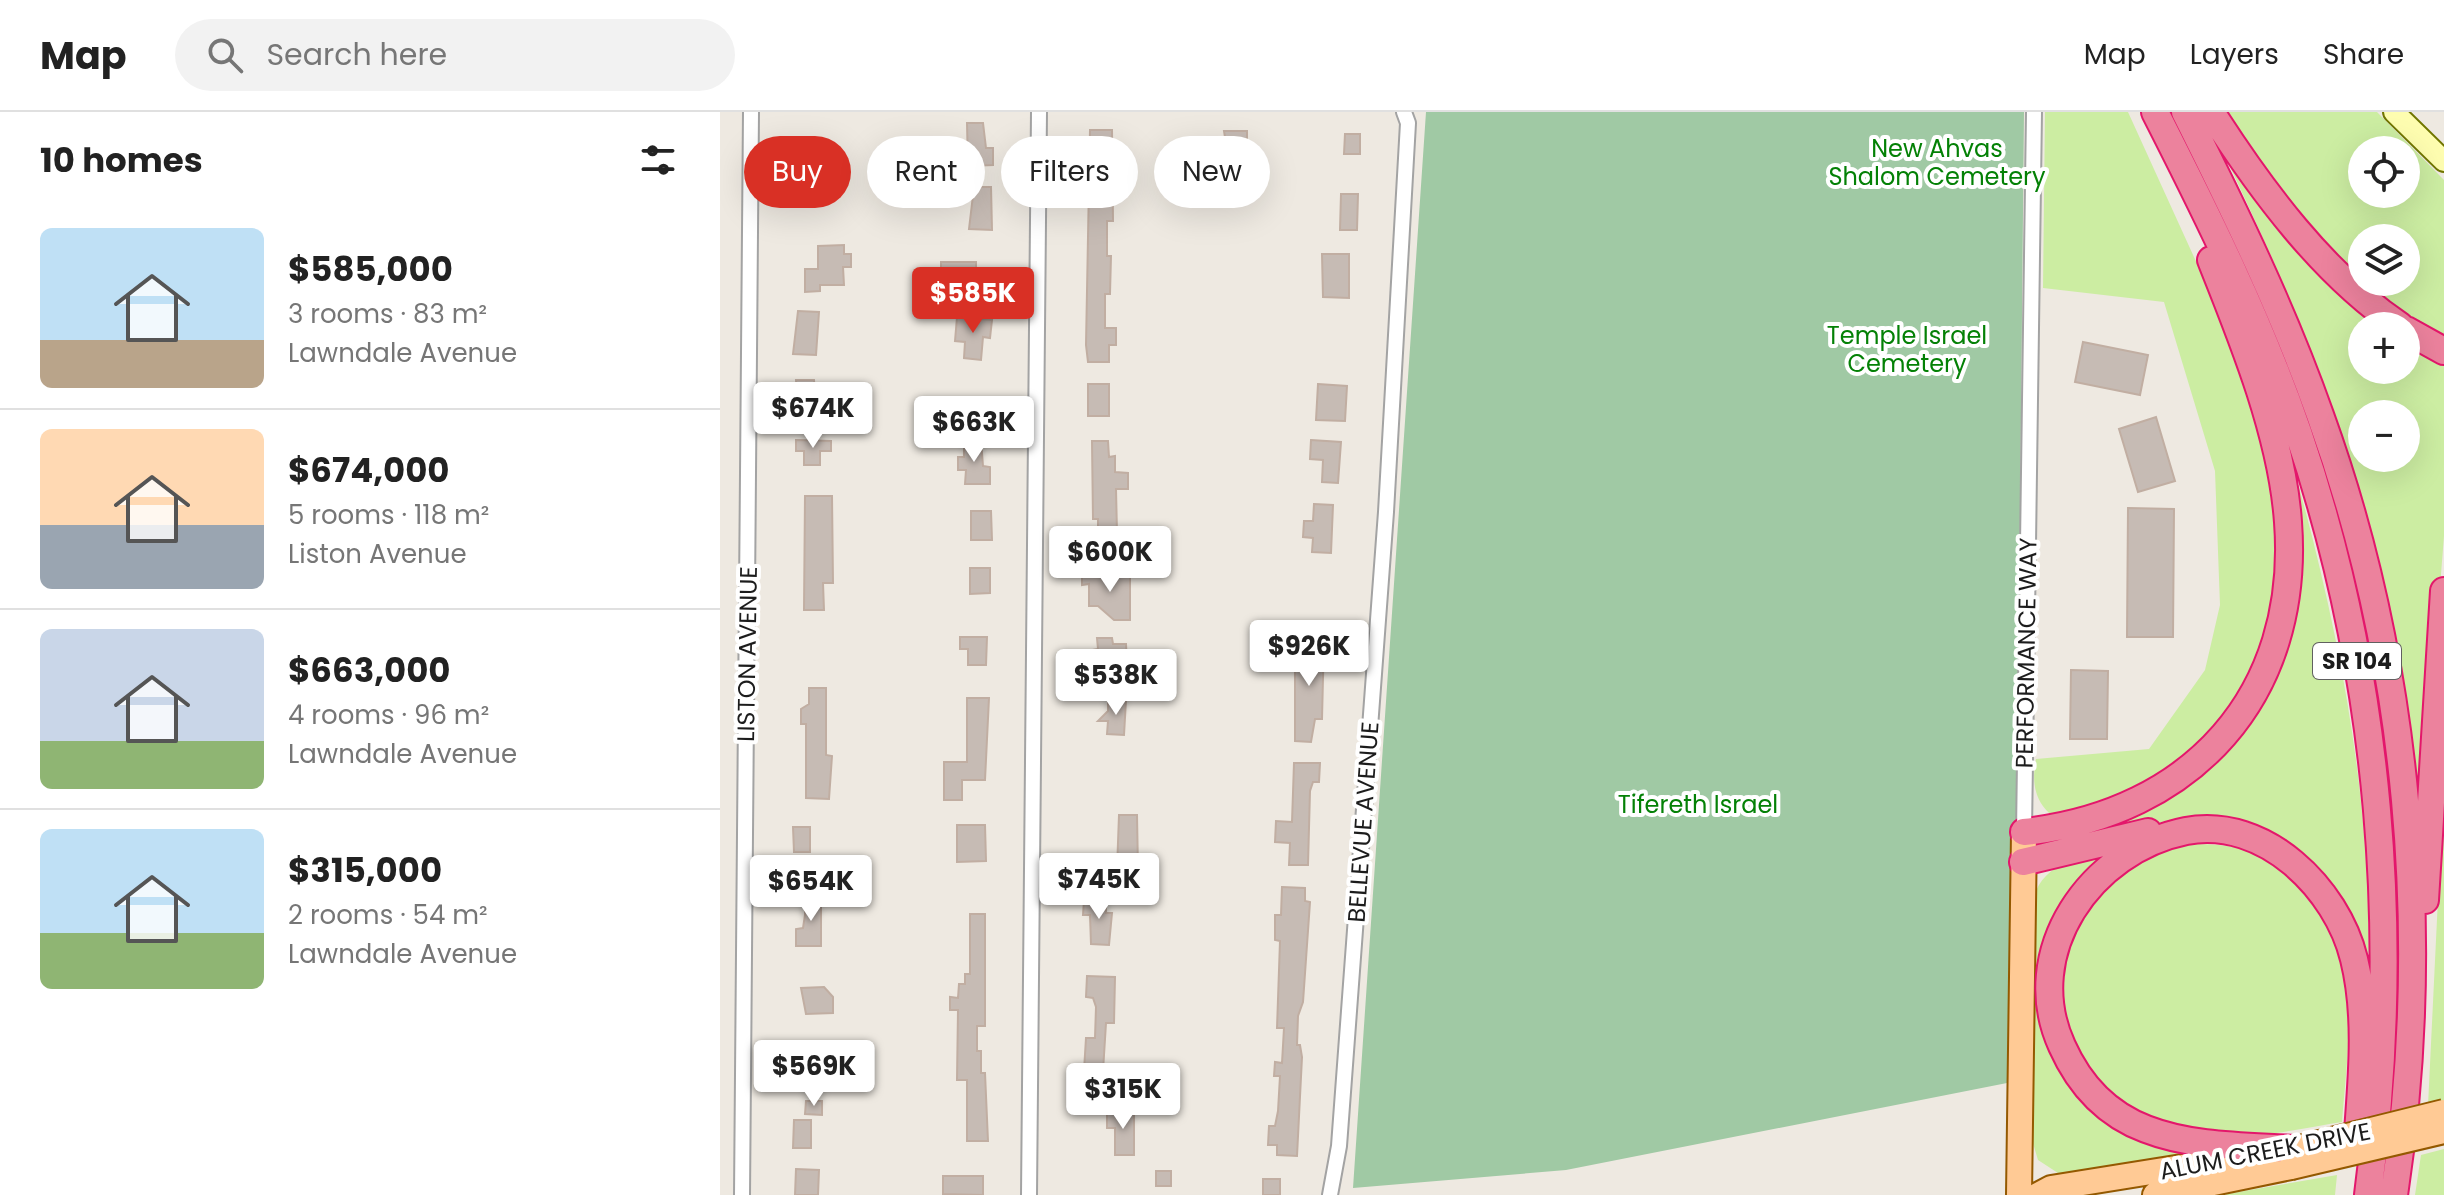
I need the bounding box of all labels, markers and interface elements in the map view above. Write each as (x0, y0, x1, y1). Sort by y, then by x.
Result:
search box (175, 19, 735, 91)
text: Map (40, 29, 127, 82)
icon: search (203, 33, 247, 77)
text: Search here (267, 33, 447, 76)
text: Map (2084, 35, 2146, 74)
text: Layers (2190, 35, 2279, 74)
text: Share (2323, 35, 2404, 74)
park label: New Ahvas Shalom Cemetery (1828, 132, 2046, 193)
text: 10 homes (40, 136, 203, 184)
chip: Buy (744, 136, 851, 208)
chip: Rent (867, 136, 985, 208)
chip: Filters (1001, 136, 1138, 208)
chip: New (1154, 136, 1270, 208)
map controls (2348, 136, 2420, 472)
button: locate (2348, 136, 2420, 208)
icon: filters (636, 138, 680, 182)
button: layers (2348, 224, 2420, 296)
text: $585,000 (288, 245, 453, 293)
icon: home (104, 260, 200, 356)
pin: $585K (917, 267, 1029, 335)
text: $585K (930, 275, 1016, 311)
text: 3 rooms · 83 m² (288, 296, 487, 332)
button: + (2348, 312, 2420, 384)
park label: Temple Israel Cemetery (1827, 319, 1987, 380)
text: Lawndale Avenue (288, 335, 517, 371)
pin: $674K (757, 382, 869, 450)
text: $674K (771, 390, 855, 426)
pin: $663K (918, 396, 1030, 464)
button: − (2348, 400, 2420, 472)
text: $663K (932, 404, 1016, 440)
text: $674,000 (288, 446, 450, 494)
icon: home (104, 461, 200, 557)
text: 5 rooms · 118 m² (288, 497, 489, 533)
pin: $600K (1054, 526, 1166, 594)
text: $600K (1067, 534, 1153, 570)
text: Liston Avenue (288, 536, 467, 572)
street label: PERFORMANCE WAY (2007, 537, 2045, 769)
street label: LISTON AVENUE (729, 566, 765, 742)
pin: $926K (1253, 620, 1365, 688)
text: $926K (1268, 628, 1350, 664)
road number: SR 104 (2313, 643, 2401, 679)
text: $663,000 (288, 646, 451, 694)
pin: $538K (1060, 649, 1172, 717)
text: $538K (1074, 657, 1158, 693)
icon: home (104, 661, 200, 757)
text: 4 rooms · 96 m² (288, 697, 489, 733)
street label: BELLEVUE AVENUE (1340, 720, 1386, 924)
text: Lawndale Avenue (288, 736, 517, 772)
park label: Tifereth Israel (1618, 788, 1778, 821)
text: $315,000 (288, 846, 442, 894)
pin: $745K (1043, 853, 1155, 921)
pin: $654K (755, 855, 867, 923)
icon: home (104, 861, 200, 957)
text: $745K (1057, 861, 1141, 897)
text: $654K (768, 863, 854, 899)
text: 2 rooms · 54 m² (288, 897, 488, 933)
text: Lawndale Avenue (288, 936, 517, 972)
pin: $569K (758, 1040, 870, 1108)
text: $569K (772, 1048, 856, 1084)
pin: $315K (1067, 1063, 1179, 1131)
text: $315K (1084, 1071, 1162, 1107)
street label: ALUM CREEK DRIVE (2157, 1114, 2373, 1188)

